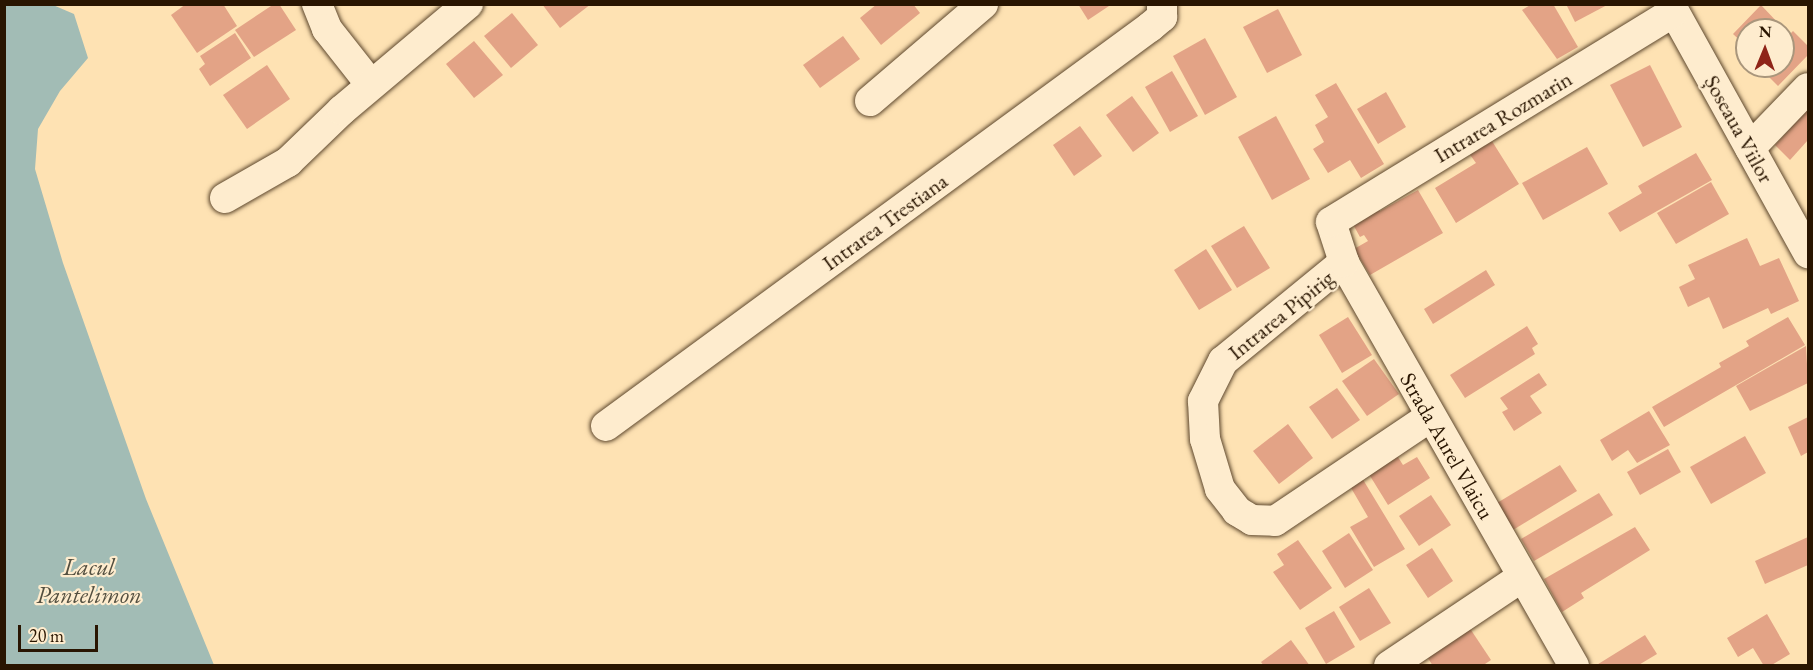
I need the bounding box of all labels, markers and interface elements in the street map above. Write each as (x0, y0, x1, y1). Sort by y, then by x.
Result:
north arrow (1735, 18, 1795, 78)
text: N (1759, 21, 1772, 42)
street label: Intrarea Rozmarin (1429, 66, 1577, 168)
street label: Șoseaua Viilor (1699, 71, 1779, 187)
street label: Intrarea Trestiana (817, 168, 953, 276)
street label: Intrarea Pipirig (1223, 265, 1339, 365)
street label: Strada Aurel Vlaicu (1394, 368, 1500, 524)
water label: Lacul Pantelimon (36, 553, 142, 609)
scale bar (21, 613, 100, 651)
text: 20 m (29, 624, 64, 647)

